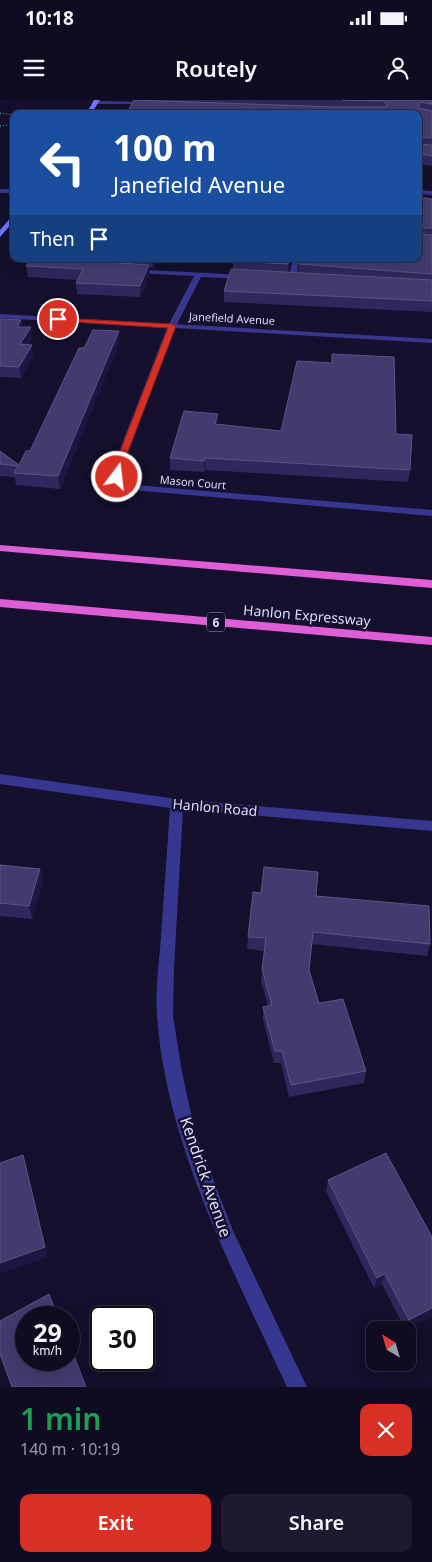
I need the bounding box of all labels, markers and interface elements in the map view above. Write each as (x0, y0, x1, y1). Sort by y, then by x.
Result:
text: 10:18 (25, 5, 74, 31)
text: Routely (175, 53, 257, 83)
icon: menu (20, 54, 48, 82)
icon: person (384, 54, 412, 82)
text: 100 m (113, 124, 216, 171)
icon: left (30, 130, 95, 195)
text: Janefield Avenue (113, 169, 285, 199)
icon: arrive (85, 225, 113, 253)
text: Then (30, 226, 75, 252)
pin (37, 298, 79, 340)
icon: arrive (44, 305, 72, 333)
street label: Janefield Avenue (188, 308, 275, 328)
position arrow (90, 450, 142, 502)
street label: Mason Court (159, 472, 227, 492)
street label: Hanlon Expressway (242, 600, 372, 630)
road number: 6 (207, 612, 225, 632)
street label: Hanlon Road (172, 794, 258, 820)
street label: Kendrick Avenue (175, 1114, 237, 1240)
speed limit sign: 30 (90, 1306, 155, 1371)
text: 29 (33, 1315, 62, 1349)
north arrow (366, 1321, 416, 1371)
map controls (366, 1321, 416, 1371)
text: km/h (33, 1342, 62, 1359)
text: 1 min (20, 1398, 101, 1439)
button: close (360, 1404, 412, 1456)
text: 140 m · 10:19 (20, 1438, 120, 1460)
button: Exit (20, 1494, 211, 1552)
button: Share (221, 1494, 412, 1552)

